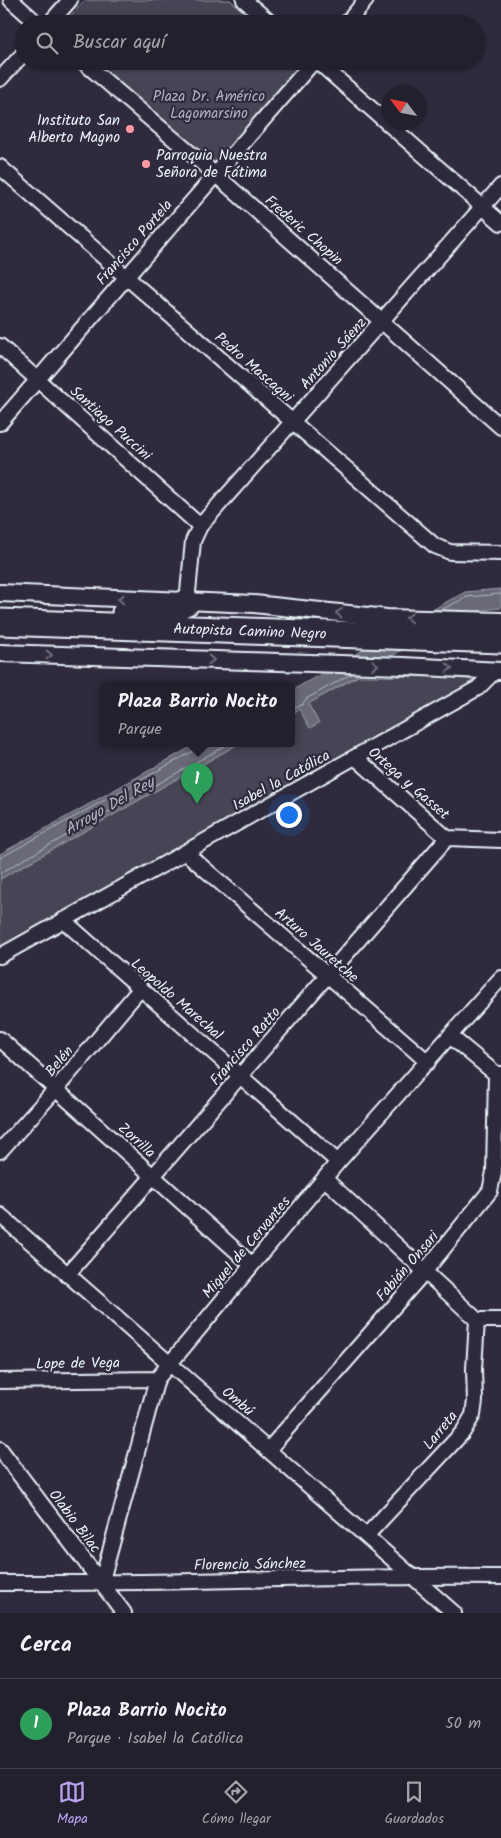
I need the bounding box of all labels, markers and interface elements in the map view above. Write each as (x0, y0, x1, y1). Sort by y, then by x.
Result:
search box (15, 15, 486, 70)
text: Buscar aquí (73, 28, 165, 58)
icon: search (33, 29, 61, 57)
park label: Plaza Dr. Américo Lagomarsino (153, 85, 265, 126)
north arrow (381, 85, 426, 130)
place label: Instituto San Alberto Magno (28, 109, 120, 150)
marker: Instituto San Alberto Magno (124, 123, 136, 135)
place label: Parroquia Nuestra Señora de Fátima (156, 144, 267, 185)
marker: Parroquia Nuestra Señora de Fátima (140, 158, 152, 170)
street label: Frederic Chopin (259, 190, 348, 272)
street label: Francisco Portela (91, 194, 179, 291)
street label: Antonio Sáenz (295, 312, 373, 395)
street label: Pedro Mascagni (209, 327, 299, 410)
street label: Santiago Puccini (64, 380, 158, 468)
one-way arrow (117, 594, 125, 605)
one-way arrow (334, 608, 342, 619)
one-way arrow (405, 613, 412, 623)
street label: Autopista Camino Negro (173, 617, 327, 647)
one-way arrow (45, 649, 53, 660)
one-way arrow (207, 655, 215, 666)
one-way arrow (372, 660, 380, 670)
one-way arrow (445, 663, 453, 674)
popup (100, 682, 295, 747)
text: Plaza Barrio Nocito (118, 687, 277, 717)
text: Parque (118, 717, 162, 742)
street label: Ortega y Gasset (362, 741, 455, 826)
street label: Isabel la Católica (228, 744, 335, 818)
pin: 1 (181, 763, 213, 804)
water label: Arroyo Del Rey (60, 769, 162, 842)
your location (276, 802, 302, 828)
street label: Arturo Jauretche (269, 902, 364, 989)
street label: Leopoldo Marechal (125, 953, 228, 1047)
street label: Francisco Ratto (204, 1002, 287, 1092)
street label: Belén (39, 1041, 80, 1083)
street label: Zorrilla (112, 1117, 161, 1164)
street label: Miguel de Cervantes (197, 1191, 297, 1304)
street label: Fabián Onsari (370, 1225, 446, 1307)
street label: Lope de Vega (36, 1351, 120, 1377)
street label: Ombú (216, 1381, 260, 1423)
street label: Larreta (417, 1406, 464, 1456)
street label: Olabio Bilac (42, 1485, 106, 1559)
street label: Florencio Sánchez (194, 1552, 307, 1578)
text: Cerca (20, 1629, 72, 1662)
text: Plaza Barrio Nocito (67, 1696, 227, 1726)
text: 1 (34, 1711, 38, 1736)
text: 50 m (445, 1711, 481, 1736)
text: Parque · Isabel la Católica (67, 1726, 244, 1751)
tab: Mapa (57, 1778, 88, 1830)
tab: Cómo llegar (202, 1778, 271, 1830)
tab: Guardados (385, 1778, 444, 1830)

